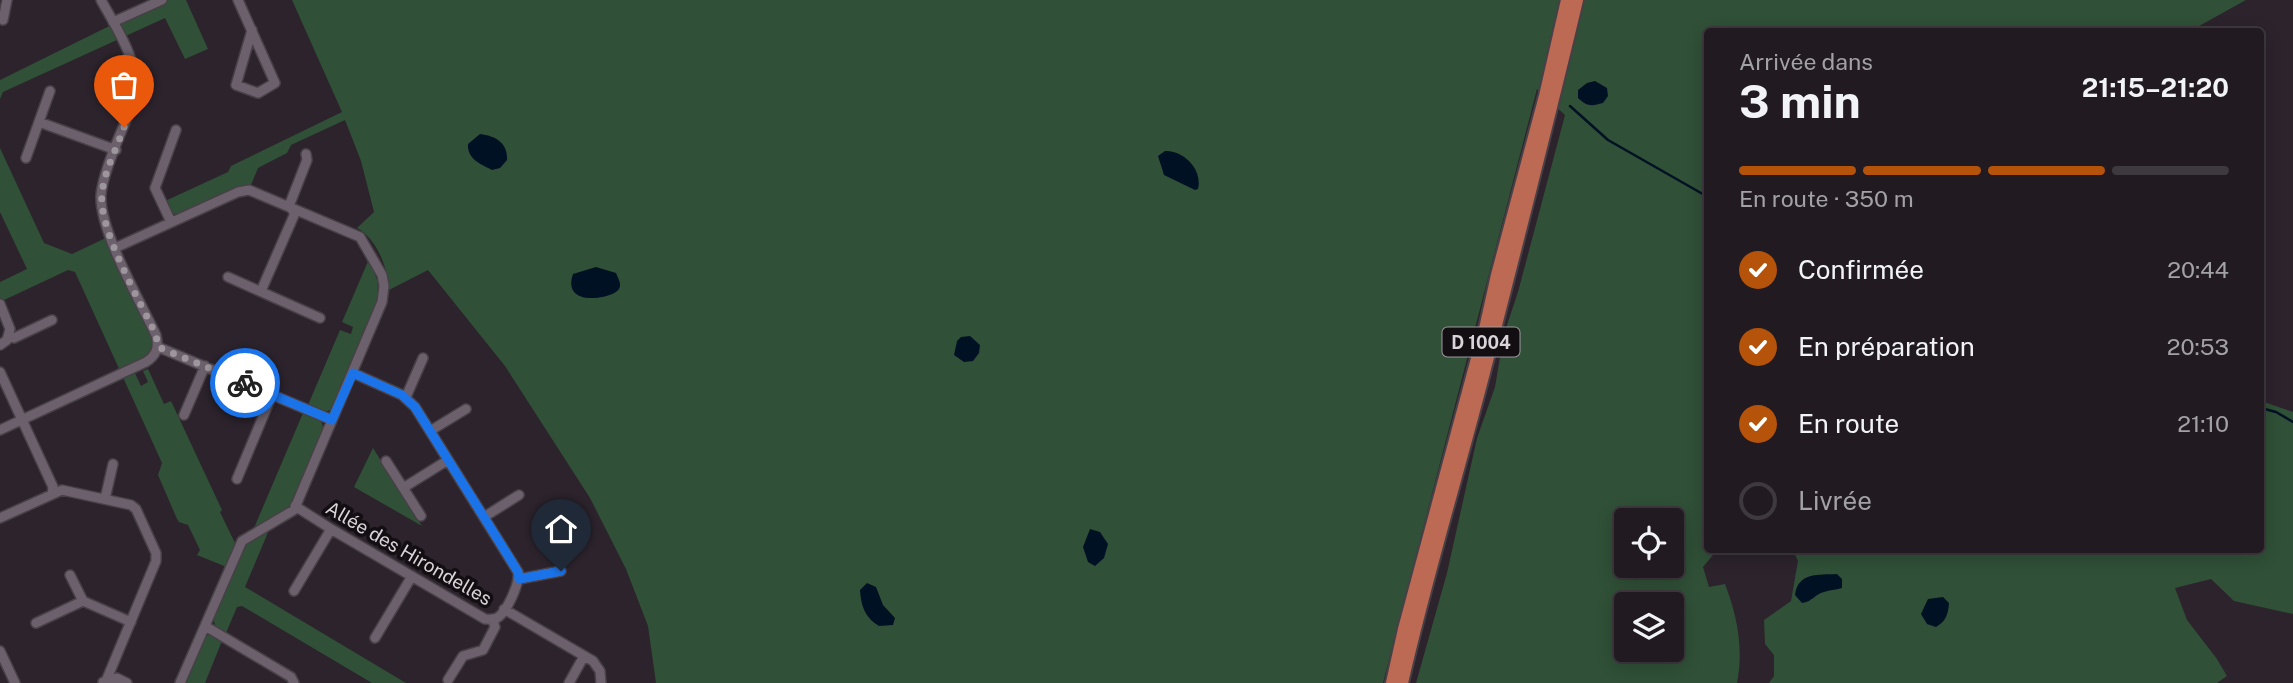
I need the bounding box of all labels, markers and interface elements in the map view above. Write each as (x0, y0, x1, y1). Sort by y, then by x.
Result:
text: Arrivée dans (1739, 48, 1873, 75)
pin (94, 55, 154, 127)
icon: bag (105, 66, 143, 104)
text: 21:15–21:20 (2082, 72, 2229, 103)
text: 3 min (1739, 74, 1861, 128)
text: En route · 350 m (1739, 185, 1914, 212)
icon: check (1739, 251, 1777, 289)
text: Confirmée (1798, 254, 1924, 285)
text: 20:44 (2167, 256, 2229, 283)
road number: D 1004 (1442, 328, 1520, 356)
icon: check (1739, 328, 1777, 366)
text: En préparation (1798, 331, 1975, 362)
text: 20:53 (2167, 333, 2229, 360)
courier (210, 348, 280, 418)
icon: bike (226, 364, 264, 402)
icon: check (1739, 405, 1777, 443)
text: En route (1798, 408, 1899, 439)
text: 21:10 (2177, 410, 2229, 437)
text: Livrée (1798, 485, 1872, 516)
street label: Allée des Hirondelles (322, 497, 496, 609)
pin (531, 499, 591, 571)
map controls (1614, 508, 1684, 662)
button: locate (1614, 508, 1684, 578)
icon: home (542, 510, 580, 548)
button: layers (1614, 592, 1684, 662)

